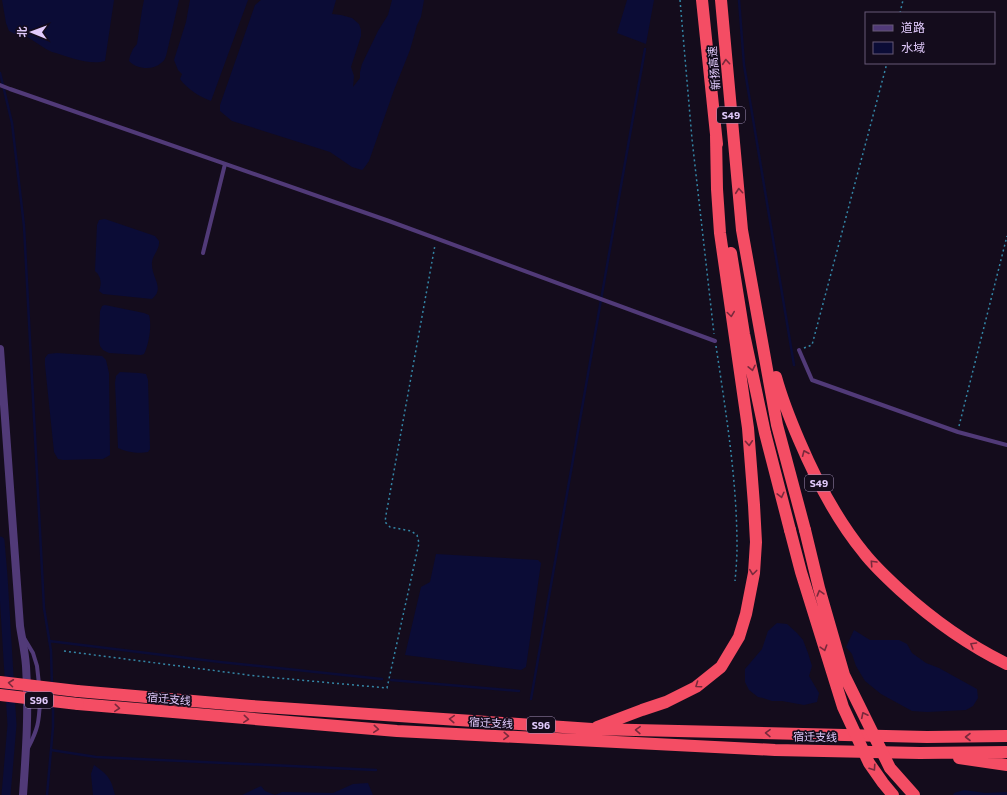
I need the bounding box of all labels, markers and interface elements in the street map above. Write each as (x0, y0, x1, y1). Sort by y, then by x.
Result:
north arrow (12, 12, 52, 52)
legend (865, 12, 995, 64)
text: 道路 (901, 20, 925, 34)
text: 北 (15, 26, 28, 37)
text: 水域 (901, 40, 925, 54)
street label: 新扬高速 (705, 46, 722, 91)
one-way arrow (722, 59, 731, 65)
road number: S49 (717, 107, 745, 123)
one-way arrow (734, 188, 743, 194)
one-way arrow (726, 311, 735, 317)
one-way arrow (747, 365, 755, 371)
one-way arrow (745, 440, 754, 446)
one-way arrow (801, 449, 809, 456)
road number: S49 (805, 475, 833, 491)
one-way arrow (777, 491, 785, 498)
one-way arrow (870, 560, 877, 568)
one-way arrow (749, 569, 758, 575)
one-way arrow (817, 590, 825, 597)
one-way arrow (970, 642, 977, 649)
one-way arrow (819, 644, 828, 651)
one-way arrow (8, 679, 14, 688)
one-way arrow (696, 680, 703, 687)
street label: 宿迁支线 (147, 690, 192, 707)
road number: S96 (25, 692, 53, 708)
one-way arrow (114, 703, 120, 712)
one-way arrow (861, 712, 869, 720)
one-way arrow (243, 714, 249, 723)
one-way arrow (449, 715, 455, 724)
street label: 宿迁支线 (469, 715, 513, 730)
road number: S96 (527, 717, 555, 733)
one-way arrow (373, 725, 379, 734)
one-way arrow (635, 726, 641, 734)
one-way arrow (765, 729, 771, 737)
street label: 宿迁支线 (793, 730, 837, 743)
one-way arrow (503, 732, 509, 741)
one-way arrow (965, 733, 971, 741)
one-way arrow (868, 764, 876, 771)

